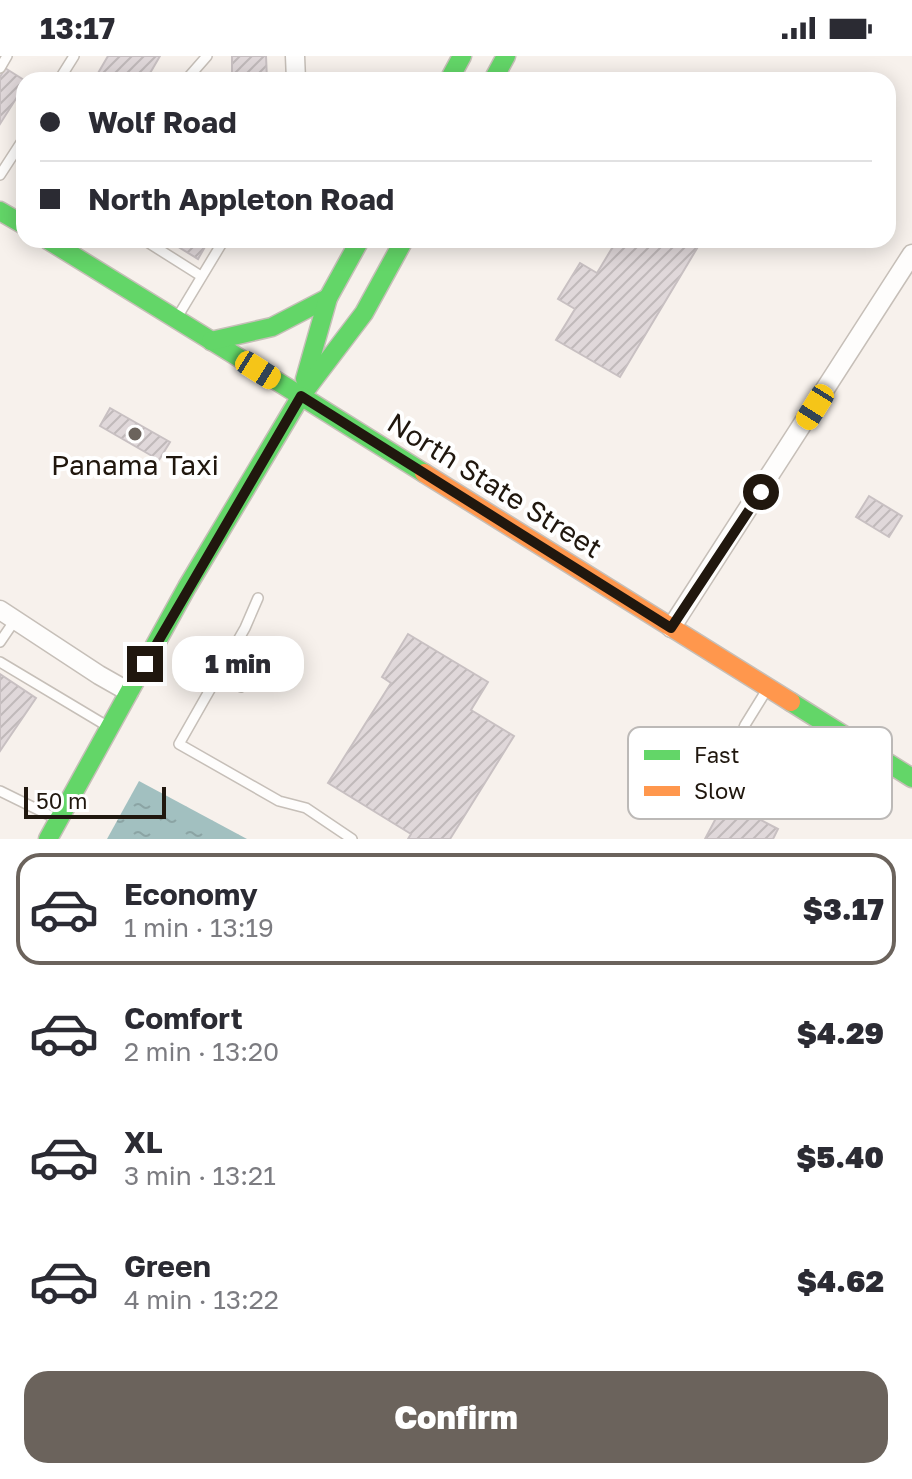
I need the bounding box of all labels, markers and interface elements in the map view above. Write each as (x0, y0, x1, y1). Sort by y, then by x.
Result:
text: 13:17 (40, 10, 115, 46)
text: Wolf Road (88, 104, 237, 140)
text: North Appleton Road (88, 181, 394, 217)
car (231, 347, 285, 393)
car (792, 380, 838, 434)
street label: North State Street (382, 406, 608, 564)
marker: Panama Taxi (126, 425, 144, 443)
place label: Panama Taxi (51, 448, 219, 481)
route start (743, 474, 779, 510)
callout: 1 min (173, 636, 305, 692)
route end (127, 646, 163, 682)
text: 1 min (205, 648, 271, 679)
legend (628, 727, 892, 819)
text: Fast (694, 741, 740, 768)
text: Slow (694, 777, 746, 804)
scale bar (24, 783, 166, 819)
text: 50 m (36, 787, 87, 814)
icon: car (28, 873, 100, 945)
text: Economy (124, 876, 258, 912)
text: $3.17 (803, 891, 884, 927)
text: 1 min · 13:19 (124, 912, 274, 943)
icon: car (28, 997, 100, 1069)
text: Comfort (124, 1000, 243, 1036)
text: $4.29 (797, 1015, 884, 1051)
text: 2 min · 13:20 (124, 1036, 279, 1067)
icon: car (28, 1121, 100, 1193)
text: XL (124, 1124, 163, 1160)
text: $5.40 (796, 1139, 884, 1175)
text: 3 min · 13:21 (124, 1160, 276, 1191)
icon: car (28, 1245, 100, 1317)
text: Green (124, 1248, 211, 1284)
text: $4.62 (797, 1263, 884, 1299)
text: 4 min · 13:22 (124, 1284, 279, 1315)
button: Confirm (24, 1371, 888, 1463)

